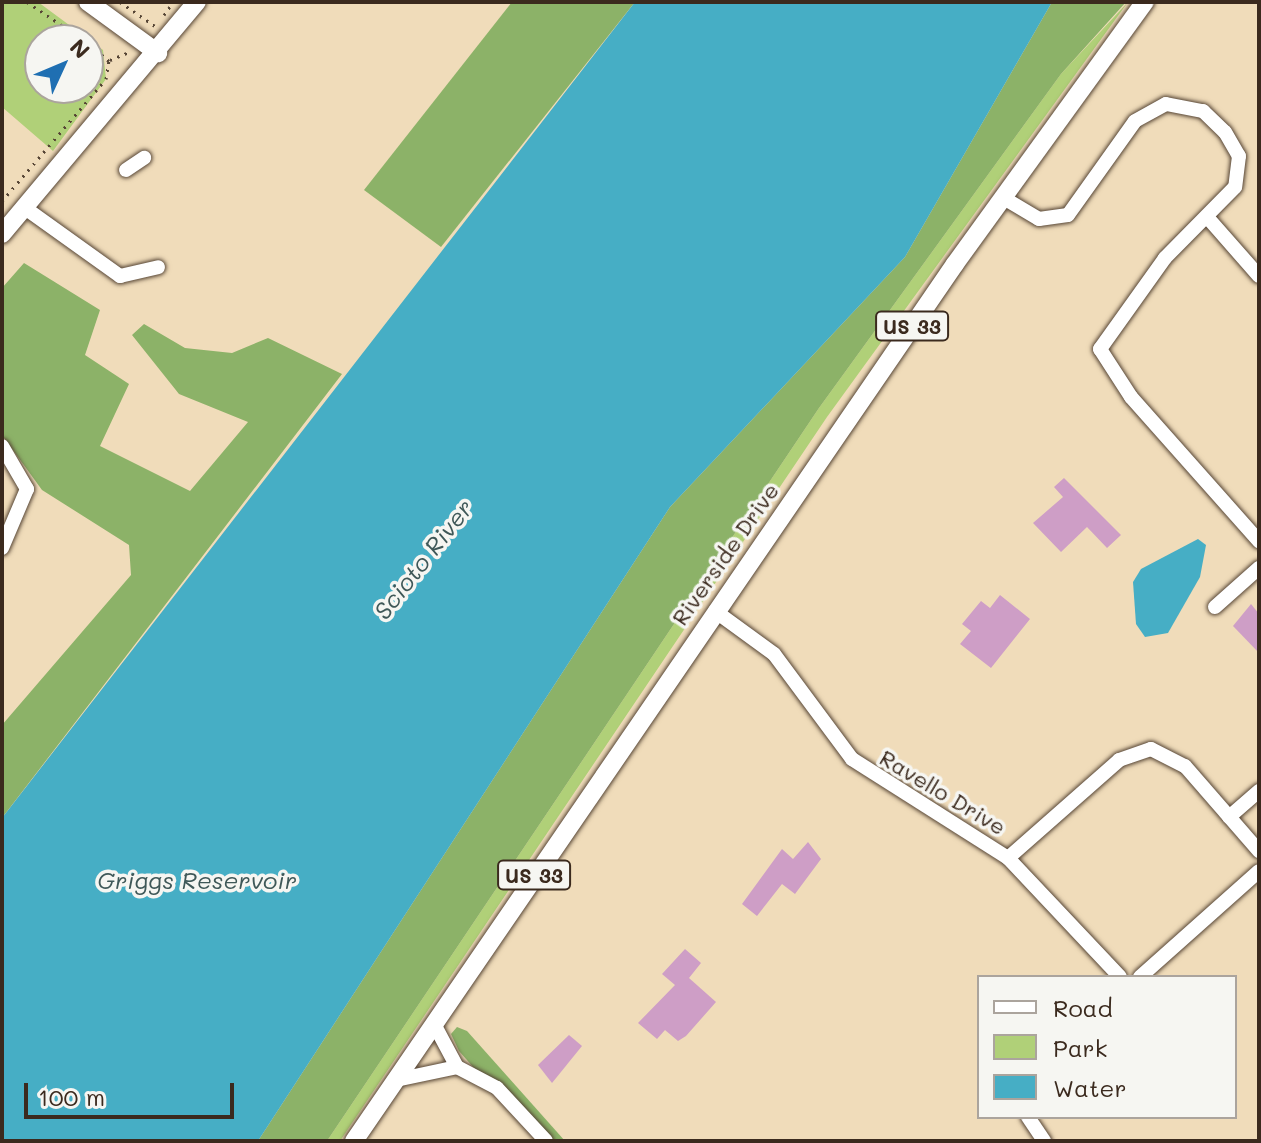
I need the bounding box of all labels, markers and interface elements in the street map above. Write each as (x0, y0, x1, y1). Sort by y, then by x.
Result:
north arrow (24, 24, 104, 104)
text: N (64, 32, 96, 64)
road number: US 33 (874, 310, 950, 342)
street label: Riverside Drive (666, 478, 784, 630)
water label: Scioto River (367, 493, 479, 625)
street label: Ravello Drive (875, 744, 1011, 840)
road number: US 33 (496, 859, 572, 891)
water label: Griggs Reservoir (97, 866, 297, 894)
legend (977, 975, 1237, 1119)
text: Road (1053, 992, 1113, 1023)
text: Park (1053, 1032, 1107, 1063)
scale bar (28, 1067, 238, 1117)
text: Water (1053, 1072, 1127, 1103)
text: 100 m (38, 1081, 105, 1112)

